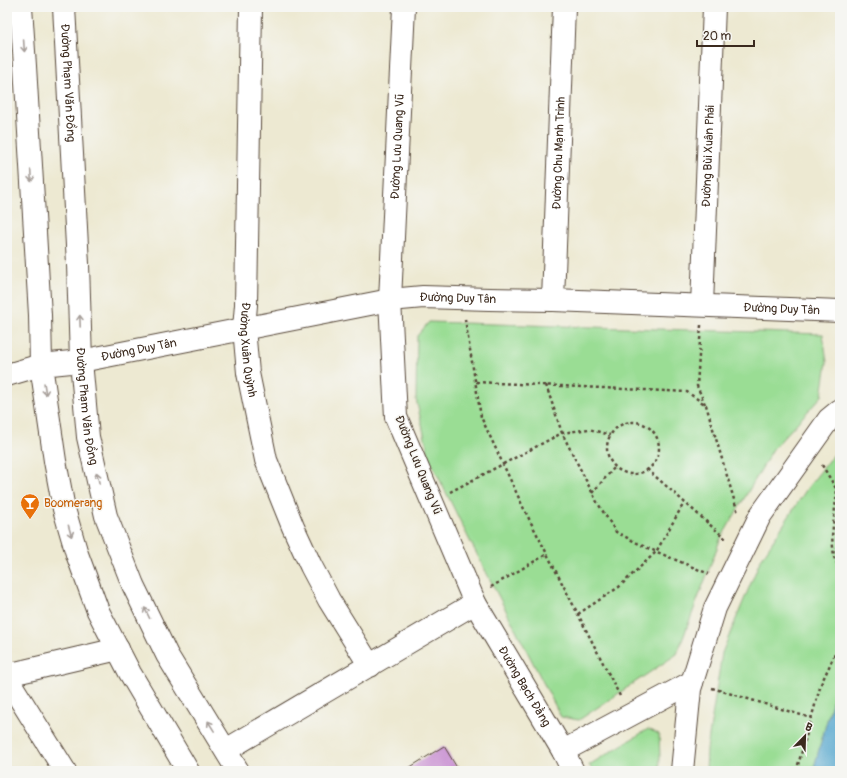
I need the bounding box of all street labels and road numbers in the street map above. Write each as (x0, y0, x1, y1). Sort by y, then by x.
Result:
street label: Đường Phạm Văn Đồng (57, 23, 79, 142)
street label: Đường Lưu Quang Vũ (387, 93, 407, 200)
street label: Đường Chu Mạnh Trinh (549, 96, 568, 210)
street label: Đường Bùi Xuân Phái (698, 105, 718, 207)
street label: Đường Duy Tân (419, 289, 497, 307)
street label: Đường Duy Tân (743, 300, 821, 318)
street label: Đường Xuân Quỳnh (236, 302, 260, 399)
street label: Đường Duy Tân (100, 335, 178, 364)
street label: Đường Phạm Văn Đồng (73, 347, 102, 466)
street label: Đường Lưu Quang Vũ (391, 413, 445, 517)
street label: Đường Bạch Đằng (495, 643, 554, 729)

